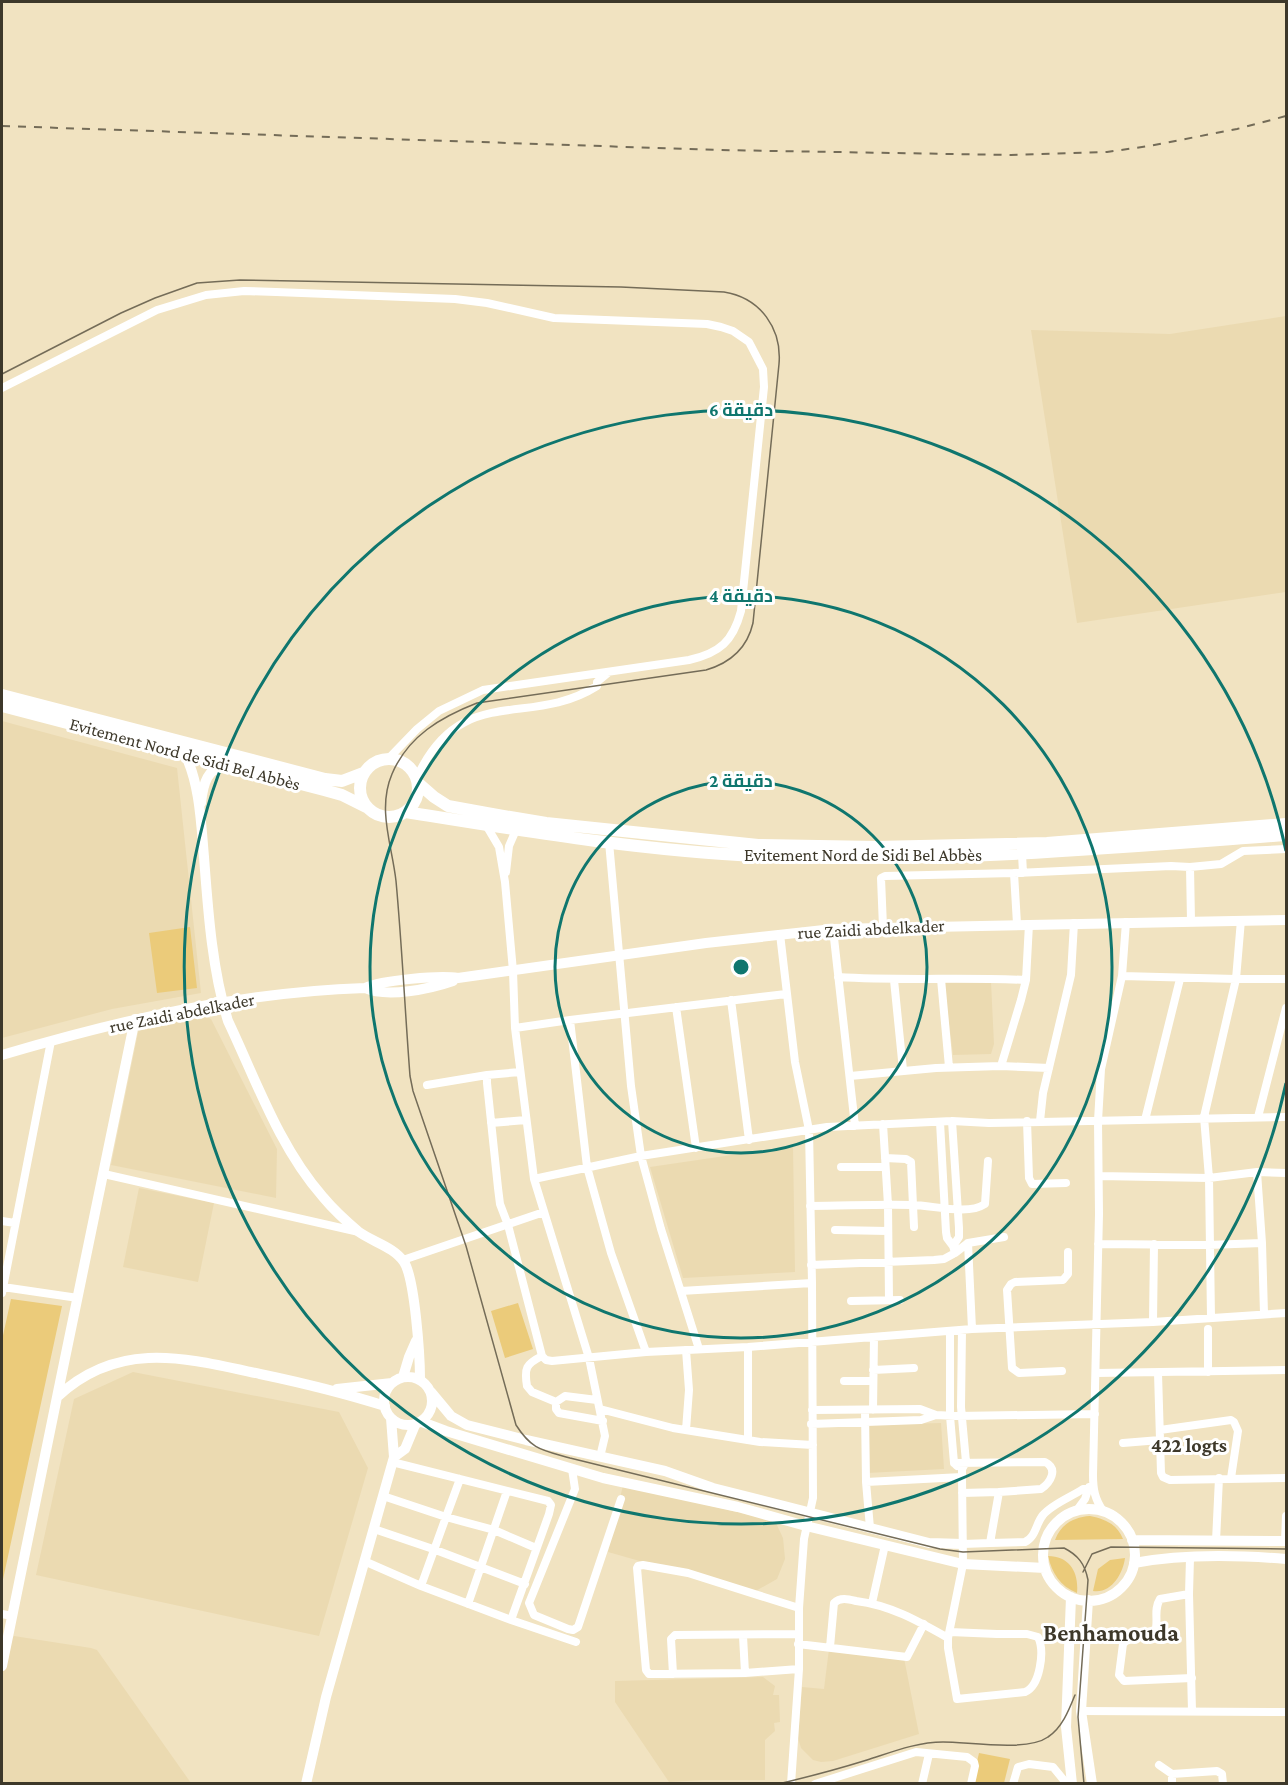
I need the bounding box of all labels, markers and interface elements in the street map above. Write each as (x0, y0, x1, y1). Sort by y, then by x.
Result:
text: 6 دقيقة (709, 400, 773, 420)
text: 4 دقيقة (709, 586, 773, 606)
street label: Evitement Nord de Sidi Bel Abbès (67, 714, 303, 794)
text: 2 دقيقة (709, 771, 773, 791)
street label: Evitement Nord de Sidi Bel Abbès (744, 845, 982, 865)
street label: rue Zaidi abdelkader (797, 915, 946, 943)
centre of rings (731, 957, 751, 977)
street label: rue Zaidi abdelkader (108, 989, 257, 1037)
district label: 422 logts (1151, 1434, 1227, 1456)
district label: Benhamouda (1043, 1619, 1179, 1646)

